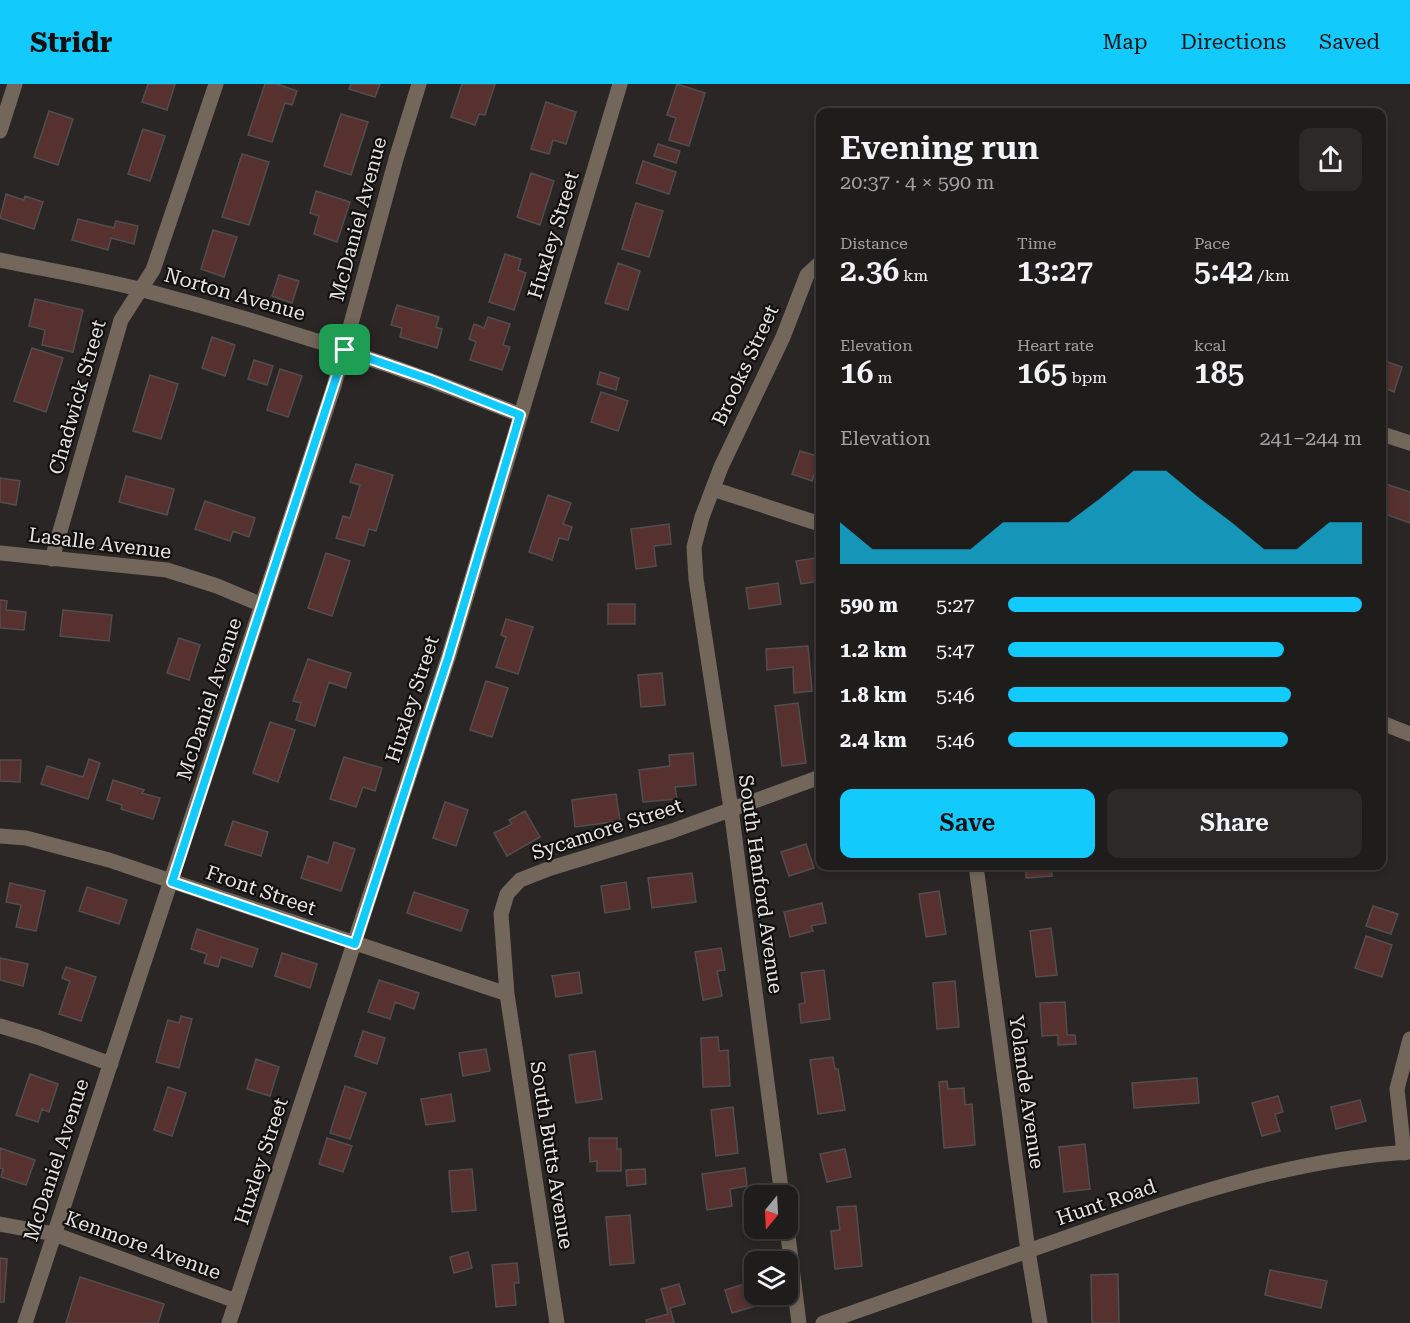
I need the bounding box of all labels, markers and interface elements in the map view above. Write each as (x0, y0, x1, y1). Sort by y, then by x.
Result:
text: Stridr (30, 26, 113, 59)
text: Map (1103, 30, 1147, 54)
text: Directions (1180, 30, 1286, 54)
text: Saved (1319, 30, 1380, 54)
text: Evening run (840, 128, 1039, 167)
button: share (1299, 128, 1362, 191)
street label: McDaniel Avenue (324, 134, 392, 304)
street label: Huxley Street (522, 168, 584, 302)
text: 20:37 · 4 × 590 m (840, 170, 995, 194)
text: Distance (840, 234, 908, 253)
text: Time (1017, 234, 1056, 253)
text: Pace (1194, 234, 1230, 253)
text: 2.36 (840, 253, 899, 288)
text: 13:27 (1017, 253, 1093, 288)
text: 5:42 (1194, 253, 1253, 288)
street label: Norton Avenue (162, 262, 308, 326)
text: km (899, 266, 928, 285)
text: /km (1253, 266, 1290, 285)
street label: Brooks Street (707, 300, 784, 429)
street label: Chadwick Street (43, 316, 111, 477)
pin (319, 324, 370, 375)
icon: arrive (328, 333, 361, 366)
text: Elevation (840, 336, 913, 355)
text: Heart rate (1017, 336, 1094, 355)
text: kcal (1194, 336, 1226, 355)
text: 16 (840, 355, 874, 390)
text: 165 (1017, 355, 1067, 390)
text: 185 (1194, 355, 1244, 390)
text: m (874, 368, 892, 387)
text: bpm (1067, 368, 1107, 387)
text: Elevation (840, 426, 931, 450)
text: 241–244 m (1259, 426, 1362, 450)
street label: Lasalle Avenue (27, 522, 173, 564)
text: 590 m (840, 593, 898, 617)
text: 5:27 (936, 593, 975, 617)
street label: McDaniel Avenue (171, 615, 247, 783)
street label: Huxley Street (380, 632, 444, 765)
text: 1.2 km (840, 638, 907, 662)
text: 5:47 (936, 638, 975, 662)
text: 1.8 km (840, 683, 907, 707)
text: 5:46 (936, 683, 975, 707)
text: 2.4 km (840, 728, 907, 752)
text: 5:46 (936, 728, 975, 752)
street label: South Hanford Avenue (734, 773, 788, 995)
button: Save (840, 789, 1095, 858)
button: Share (1107, 789, 1362, 858)
street label: Sycamore Street (528, 793, 686, 865)
street label: Front Street (203, 860, 320, 920)
street label: Yolande Avenue (1004, 1014, 1050, 1170)
street label: South Butts Avenue (525, 1059, 579, 1251)
street label: McDaniel Avenue (18, 1076, 94, 1244)
street label: Huxley Street (229, 1094, 293, 1227)
street label: Hunt Road (1053, 1174, 1159, 1230)
north arrow (744, 1185, 798, 1239)
map controls (744, 1185, 798, 1305)
street label: Kenmore Avenue (62, 1206, 224, 1284)
button: layers (744, 1251, 798, 1305)

